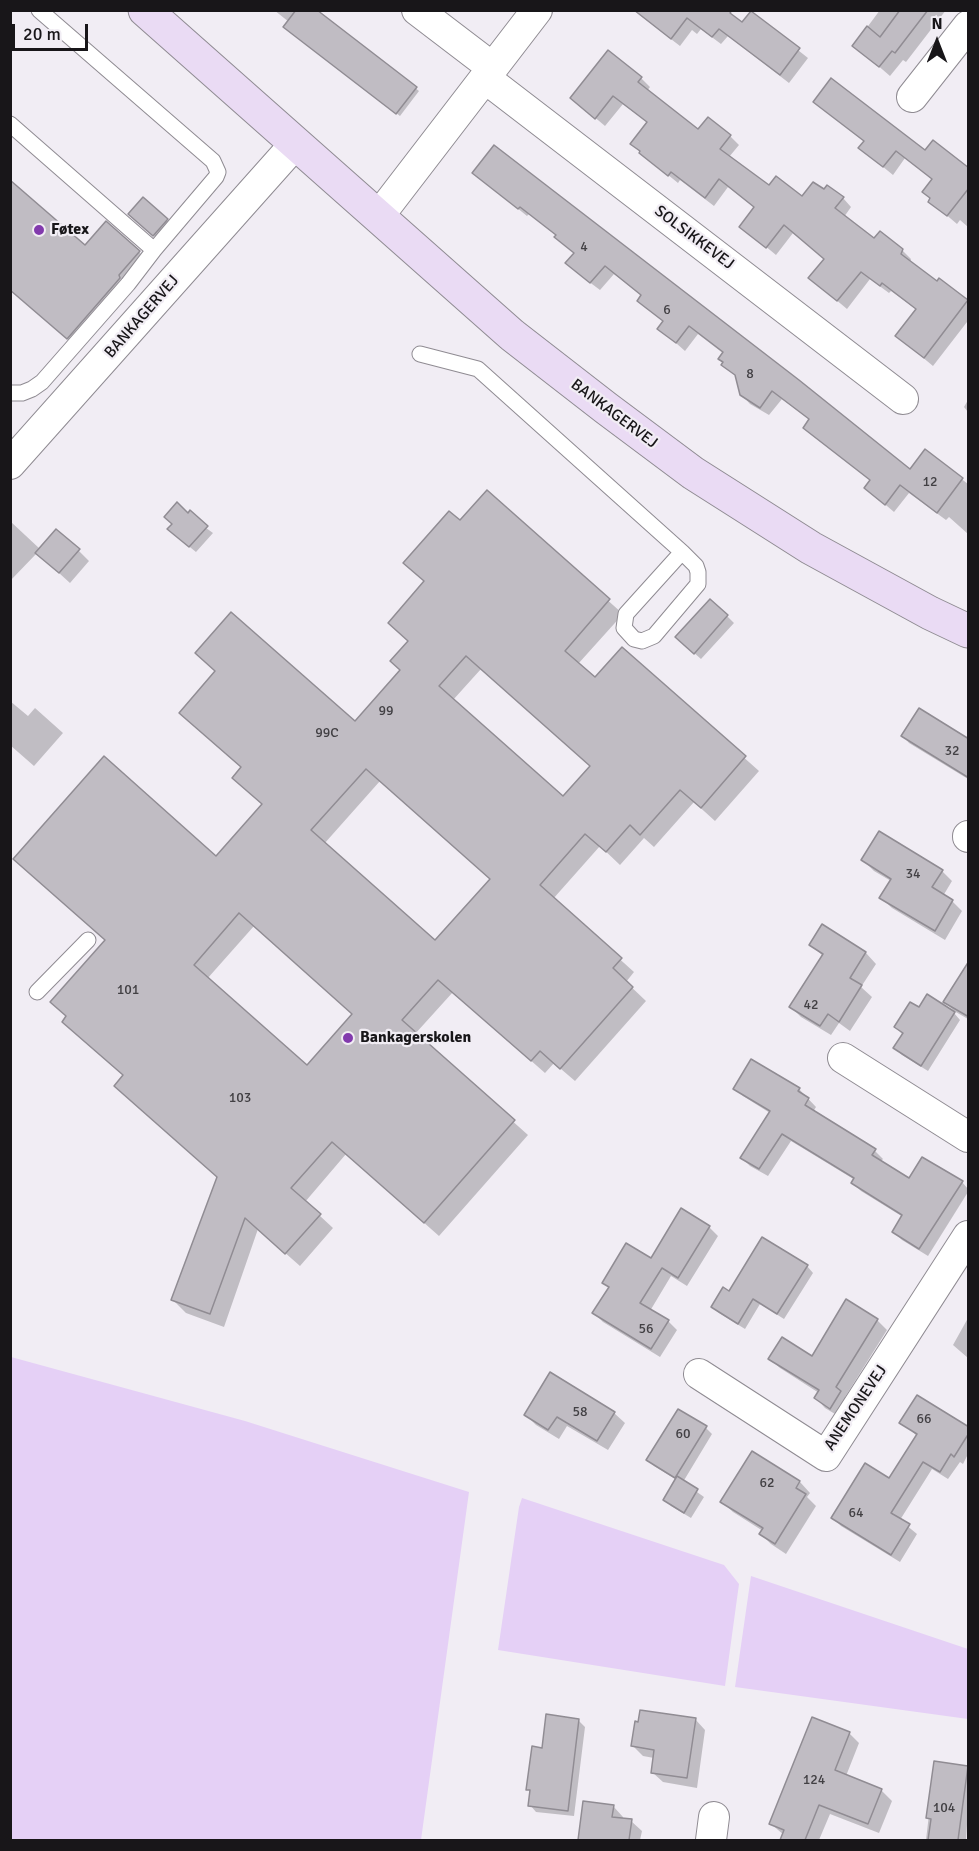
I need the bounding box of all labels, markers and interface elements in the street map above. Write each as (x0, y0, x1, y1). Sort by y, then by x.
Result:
scale bar (15, 12, 92, 50)
north arrow (907, 12, 967, 72)
text: N (931, 14, 943, 34)
text: 20 m (23, 23, 61, 45)
street label: SOLSIKKEVEJ (650, 202, 738, 274)
place label: Føtex (51, 220, 89, 240)
marker: Føtex (32, 223, 46, 237)
house number: 4 (580, 239, 588, 255)
street label: BANKAGERVEJ (101, 272, 183, 362)
house number: 6 (663, 302, 671, 318)
house number: 8 (746, 366, 754, 382)
street label: BANKAGERVEJ (567, 375, 661, 453)
house number: 12 (922, 474, 938, 490)
house number: 99 (378, 703, 394, 719)
house number: 99C (315, 725, 339, 741)
house number: 32 (944, 743, 960, 759)
house number: 34 (905, 866, 921, 882)
house number: 101 (117, 982, 139, 998)
house number: 42 (803, 997, 819, 1013)
place label: Bankagerskolen (360, 1028, 471, 1048)
marker: Bankagerskolen (341, 1031, 355, 1045)
house number: 103 (229, 1090, 251, 1106)
house number: 56 (638, 1321, 654, 1337)
street label: ANEMONEVEJ (820, 1362, 892, 1454)
house number: 58 (572, 1404, 588, 1420)
house number: 66 (916, 1411, 932, 1427)
house number: 60 (675, 1426, 691, 1442)
house number: 62 (759, 1475, 775, 1491)
house number: 64 (848, 1505, 864, 1521)
house number: 124 (803, 1772, 825, 1788)
house number: 104 (933, 1800, 955, 1816)

